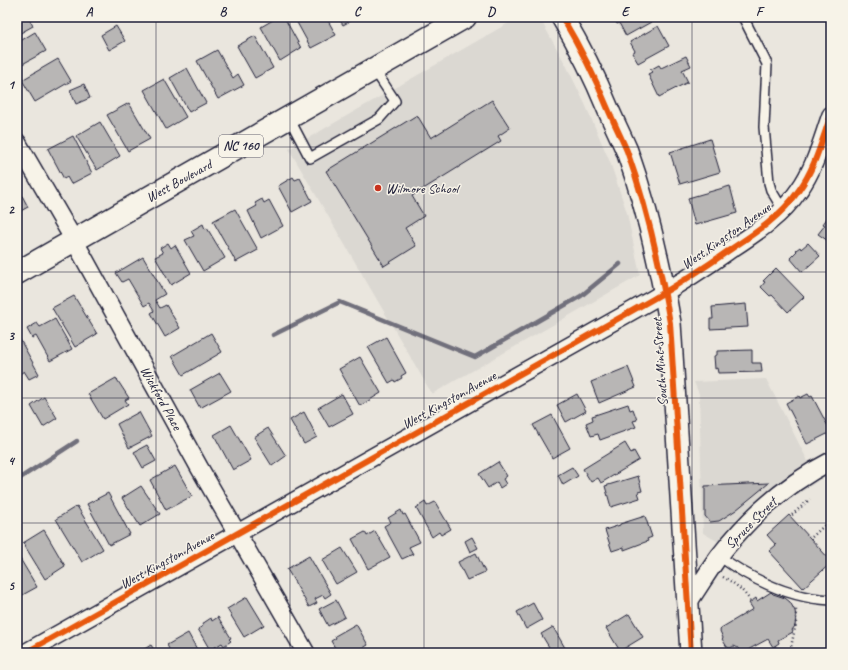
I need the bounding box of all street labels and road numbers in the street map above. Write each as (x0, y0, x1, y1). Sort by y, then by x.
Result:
road number: NC 160 (219, 135, 263, 157)
street label: West Boulevard (143, 155, 217, 206)
street label: West Kingston Avenue (678, 198, 775, 273)
street label: South Mint Street (648, 316, 672, 407)
street label: Wickford Place (137, 363, 186, 434)
street label: West Kingston Avenue (399, 366, 500, 433)
street label: Spruce Street (722, 492, 782, 552)
street label: West Kingston Avenue (117, 526, 218, 593)

